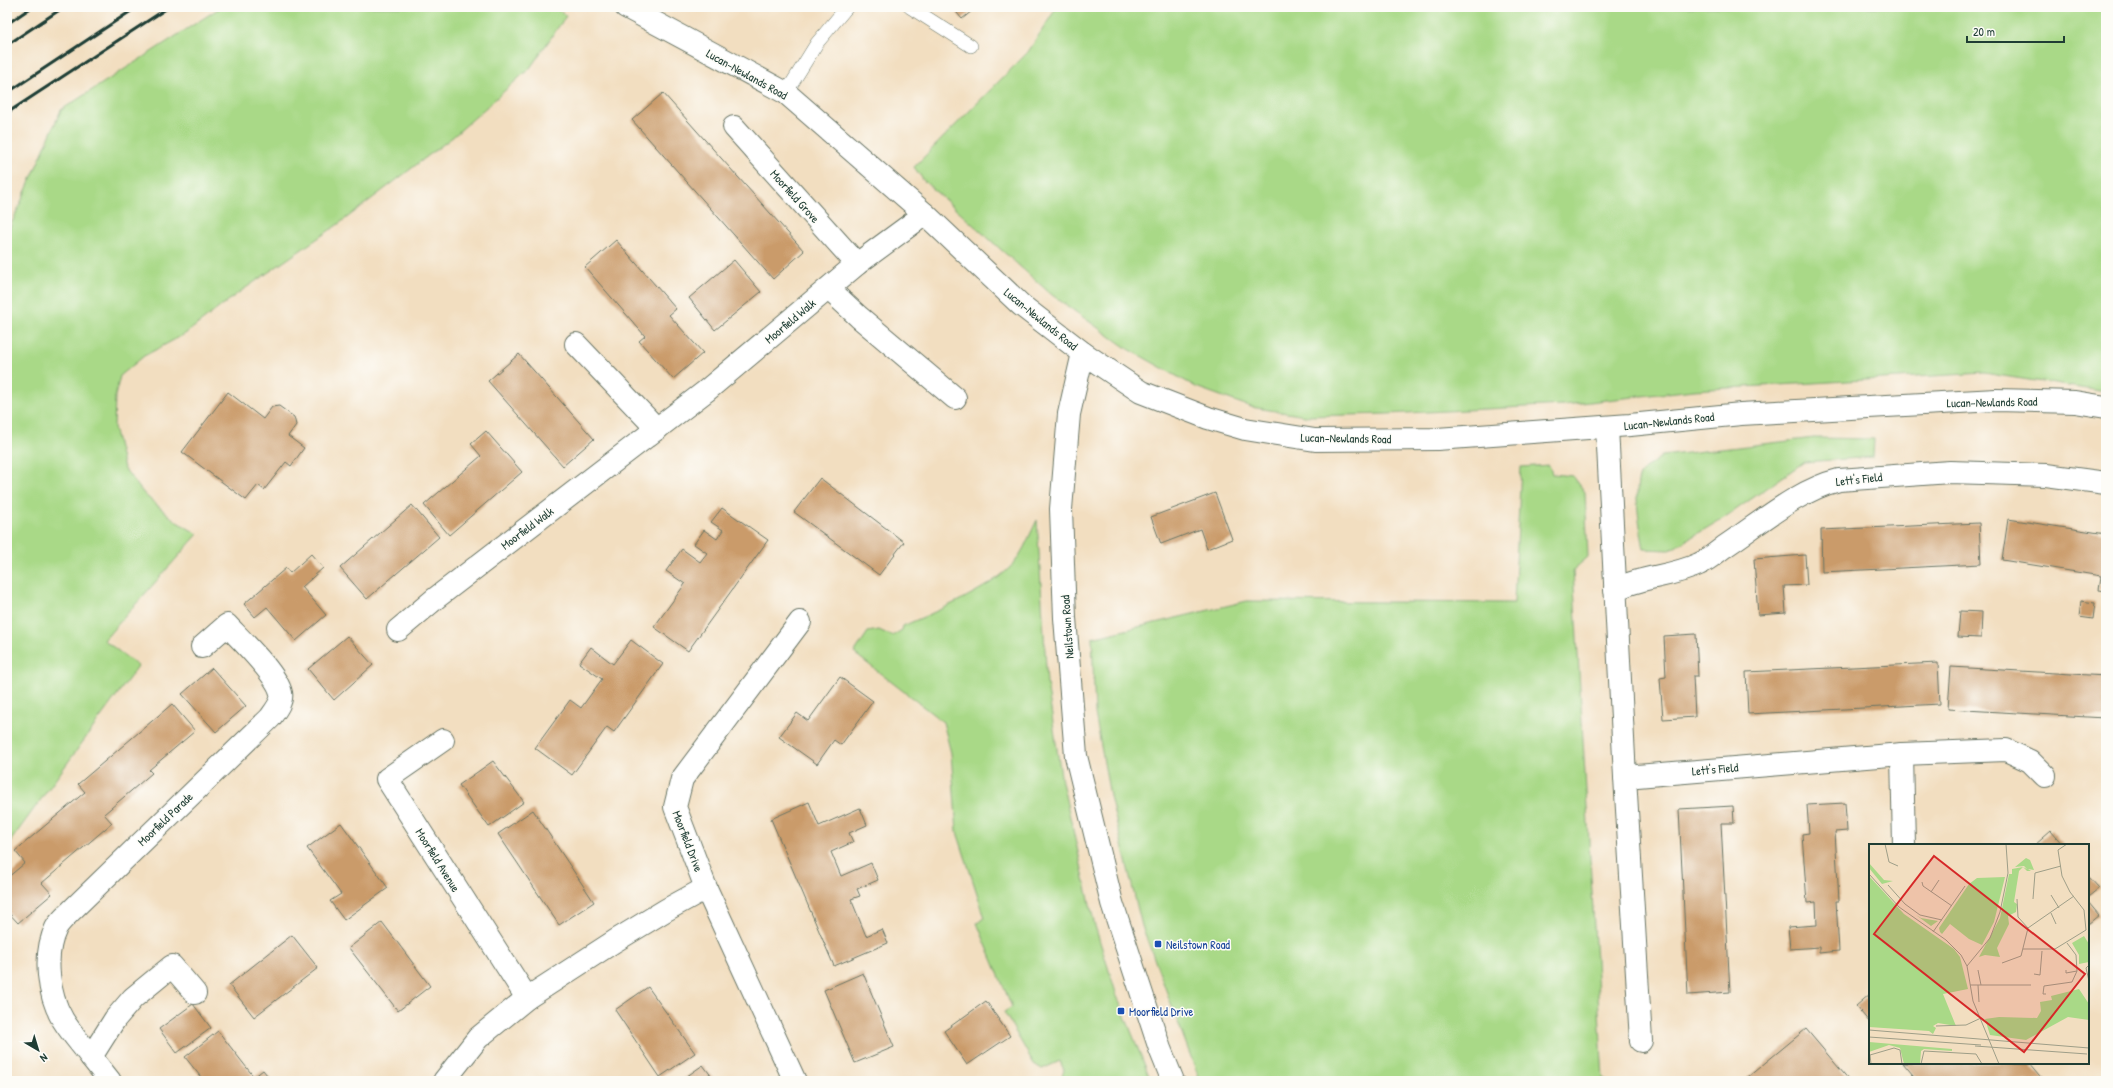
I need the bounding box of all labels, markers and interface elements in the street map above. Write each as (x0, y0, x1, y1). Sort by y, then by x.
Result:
scale bar (1967, 18, 2064, 44)
text: 20 m (1973, 23, 1995, 40)
street label: Lucan-Newlands Road (703, 45, 791, 104)
street label: Moorfield Grove (766, 166, 824, 227)
street label: Lucan-Newlands Road (1000, 284, 1082, 354)
street label: Moorfield Walk (761, 295, 819, 347)
street label: Lucan-Newlands Road (1947, 393, 2038, 411)
street label: Lucan-Newlands Road (1623, 408, 1715, 434)
street label: Lucan-Newlands Road (1301, 429, 1392, 447)
street label: Lett's Field (1835, 468, 1883, 490)
street label: Moorfield Walk (497, 503, 557, 553)
street label: Neilstown Road (1056, 594, 1078, 660)
street label: Lett's Field (1691, 758, 1739, 780)
street label: Moorfield Parade (134, 788, 197, 850)
street label: Moorfield Drive (669, 808, 708, 874)
street label: Moorfield Avenue (412, 825, 464, 895)
inset map (1869, 844, 2089, 1064)
place label: Neilstown Road (1166, 936, 1230, 953)
marker: Neilstown Road (1153, 939, 1163, 949)
place label: Moorfield Drive (1129, 1003, 1193, 1020)
marker: Moorfield Drive (1116, 1006, 1126, 1016)
north arrow (18, 1030, 58, 1070)
text: N (37, 1051, 51, 1065)

